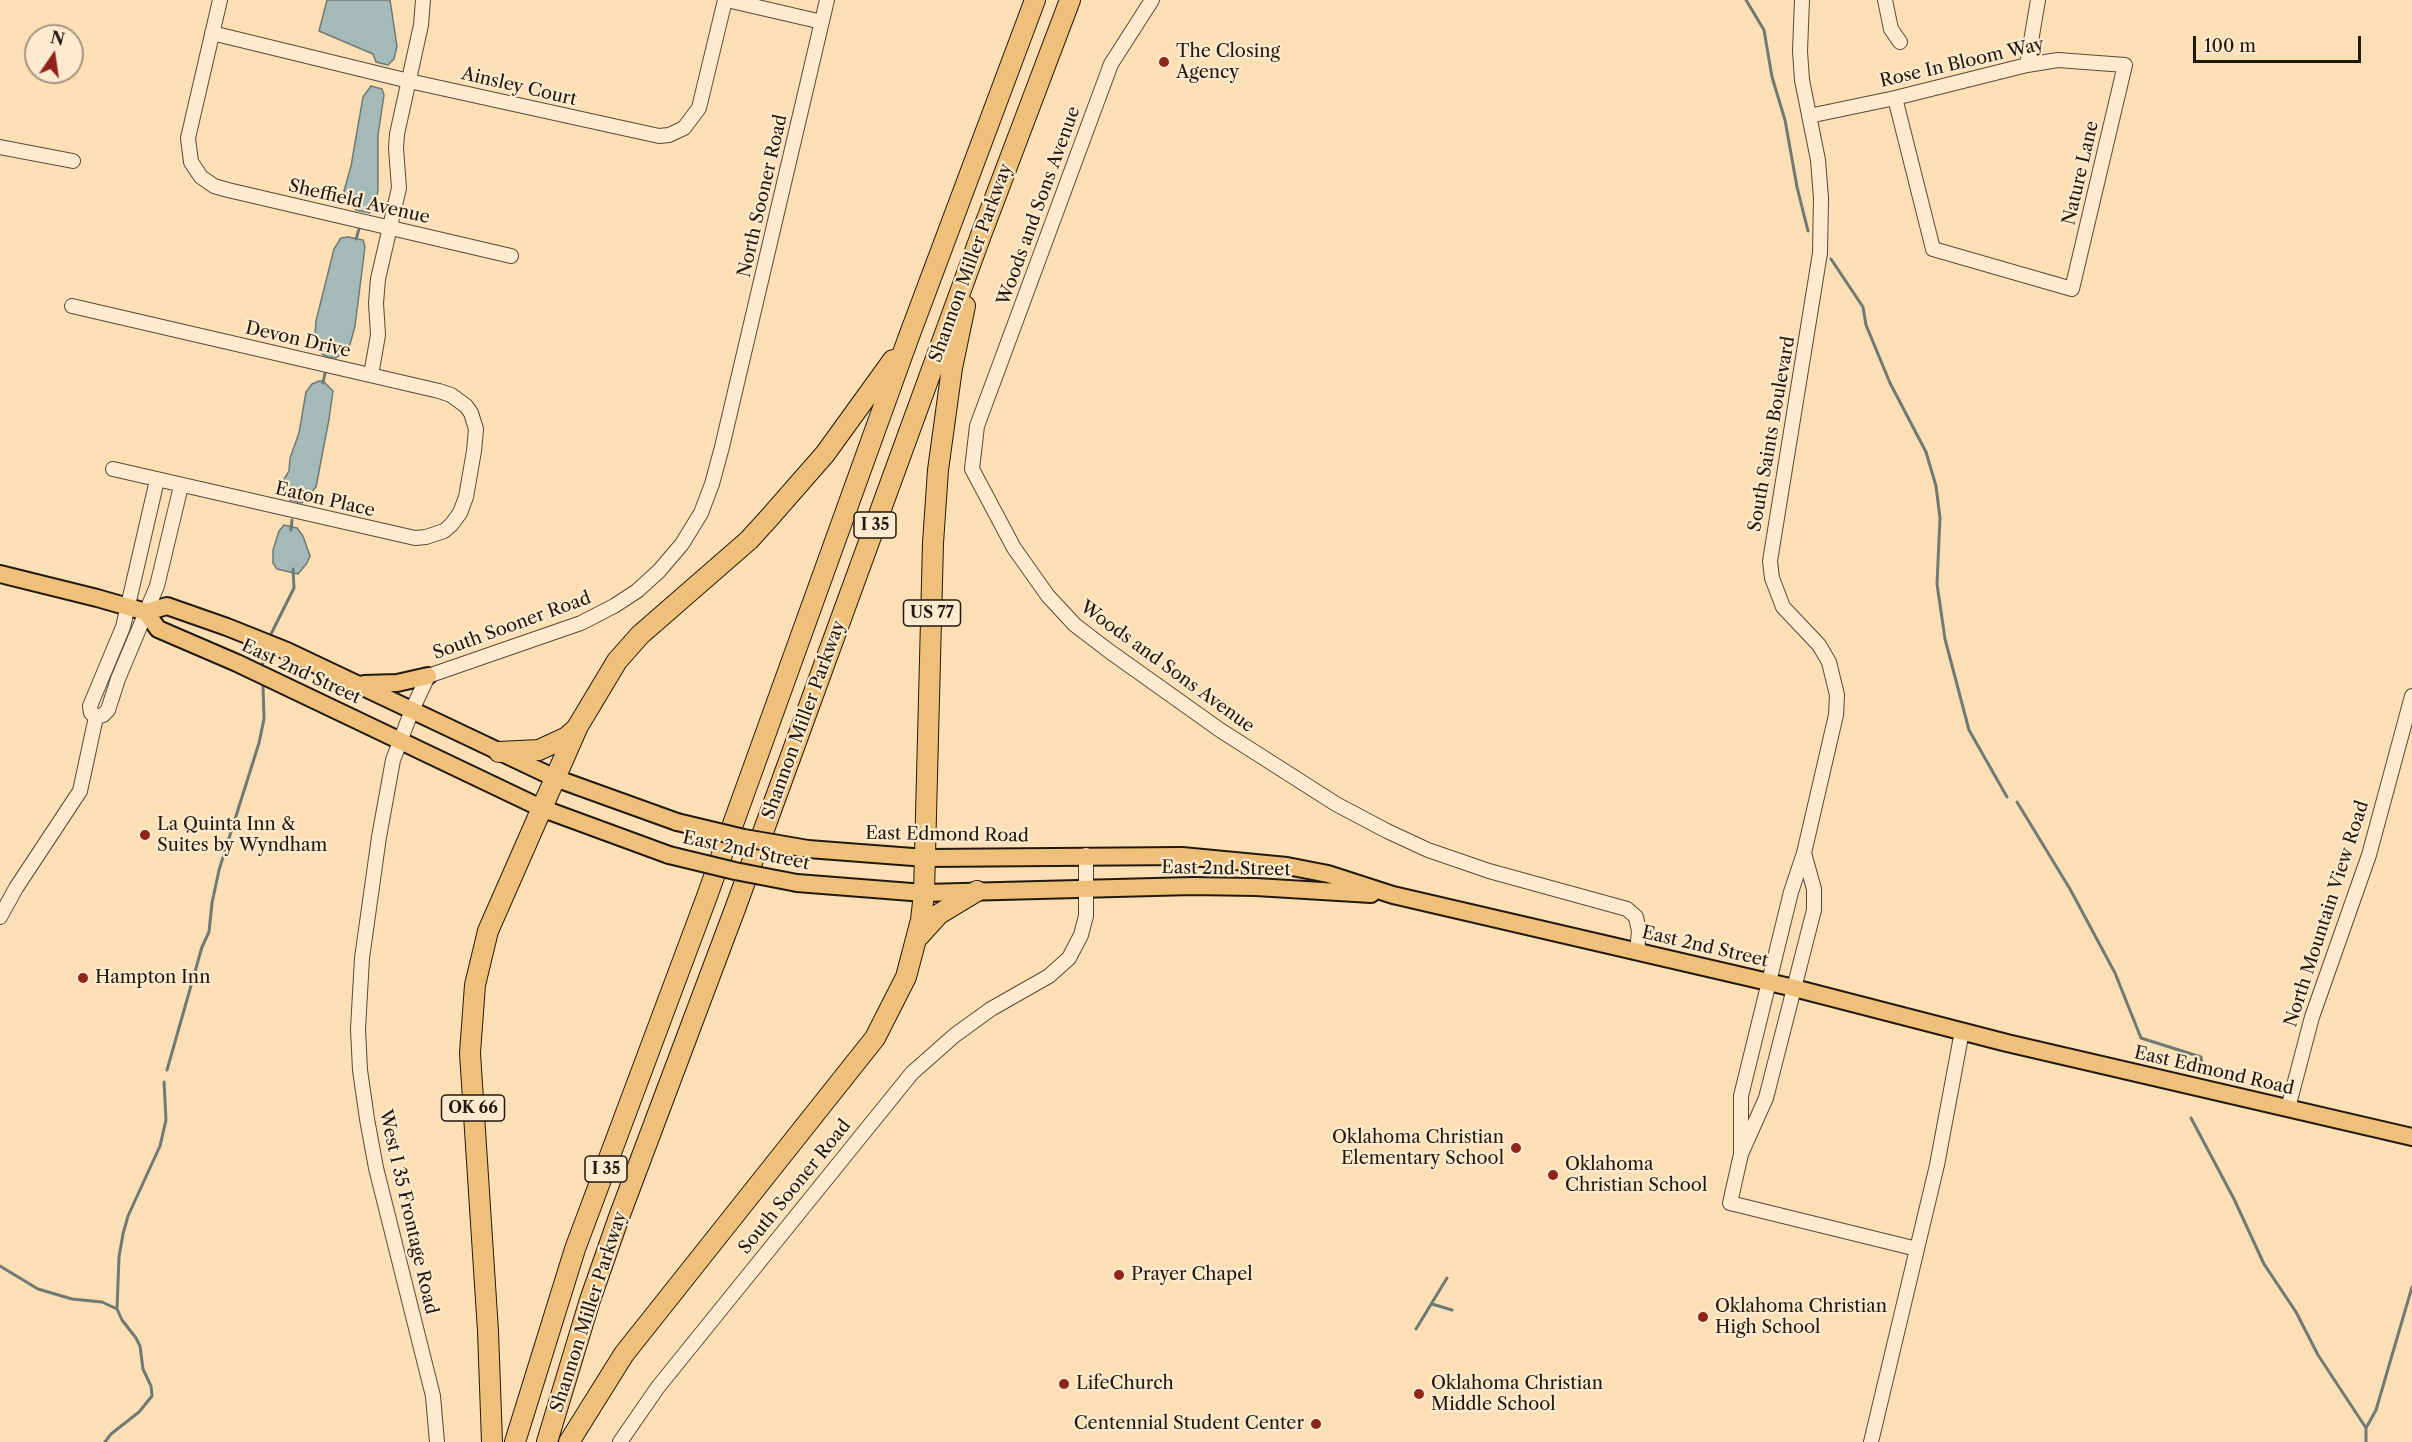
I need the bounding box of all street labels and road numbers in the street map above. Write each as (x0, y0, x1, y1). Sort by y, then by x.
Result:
street label: Rose In Bloom Way (1878, 34, 2046, 92)
street label: Ainsley Court (459, 63, 579, 111)
street label: Woods and Sons Avenue (993, 104, 1085, 308)
street label: North Sooner Road (734, 112, 792, 280)
street label: Nature Lane (2059, 119, 2103, 227)
street label: Shannon Miller Parkway (925, 161, 1017, 365)
street label: Sheffield Avenue (286, 175, 432, 229)
street label: Devon Drive (243, 317, 353, 363)
street label: South Saints Boulevard (1744, 335, 1800, 533)
street label: Eaton Place (273, 478, 377, 522)
road number: I 35 (854, 512, 896, 538)
street label: South Sooner Road (430, 587, 594, 665)
street label: Woods and Sons Avenue (1076, 597, 1258, 737)
road number: US 77 (904, 600, 960, 626)
street label: Shannon Miller Parkway (758, 618, 850, 822)
street label: East 2nd Street (238, 635, 364, 709)
street label: North Mountain View Road (2280, 798, 2374, 1030)
street label: East Edmond Road (865, 823, 1029, 847)
street label: East 2nd Street (681, 827, 811, 875)
street label: East 2nd Street (1161, 857, 1291, 881)
street label: East 2nd Street (1640, 922, 1770, 972)
street label: East Edmond Road (2132, 1042, 2296, 1100)
road number: OK 66 (442, 1095, 504, 1121)
street label: West I 35 Frontage Road (374, 1108, 442, 1316)
street label: South Sooner Road (734, 1116, 856, 1258)
road number: I 35 (585, 1156, 627, 1182)
street label: Shannon Miller Parkway (546, 1209, 632, 1415)

